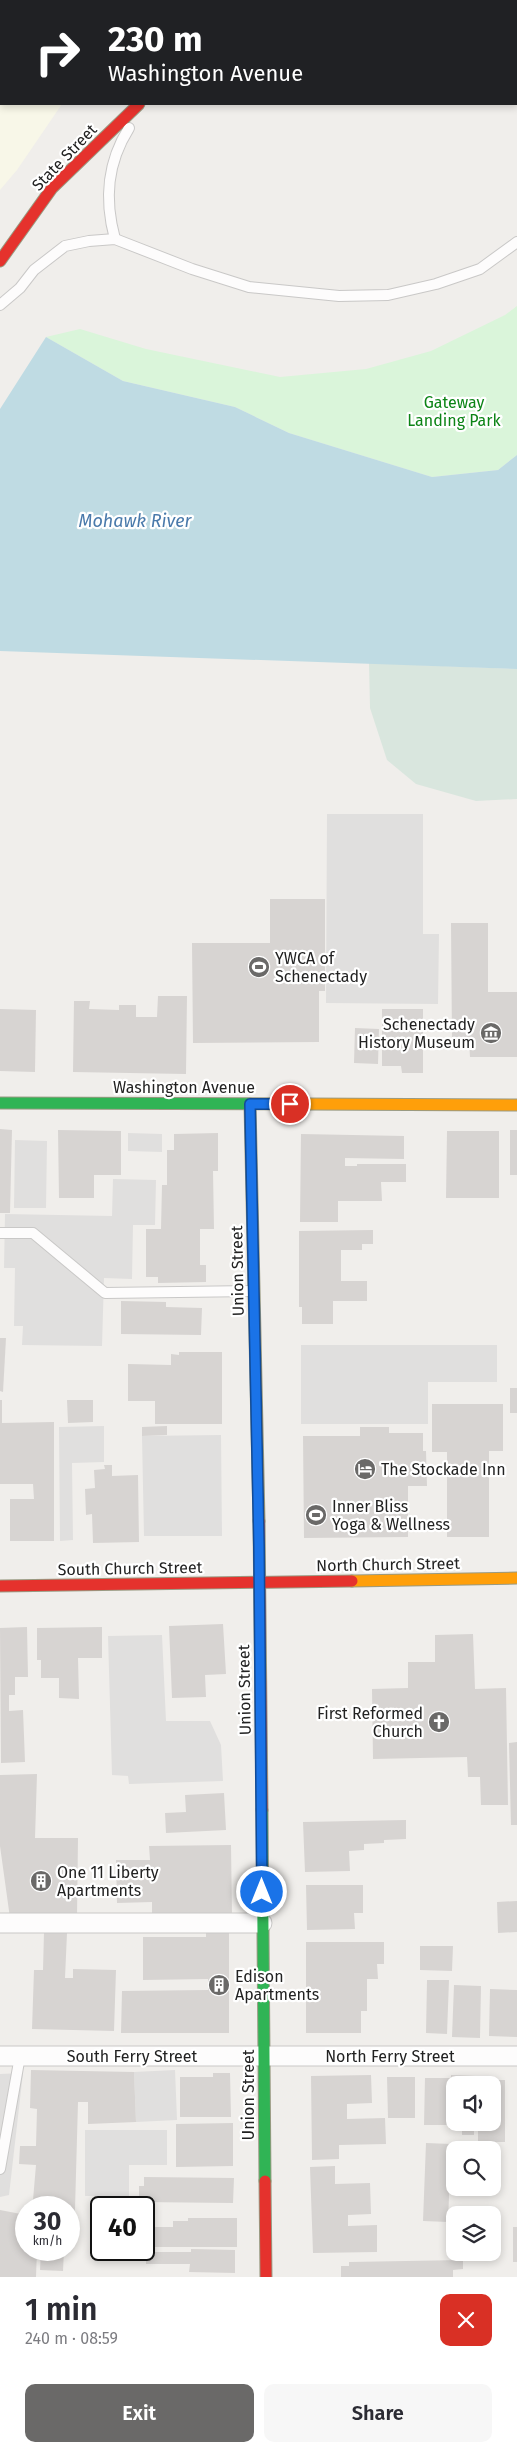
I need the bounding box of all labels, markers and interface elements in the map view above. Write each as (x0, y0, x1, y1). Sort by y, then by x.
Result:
text: 230 m (108, 18, 202, 60)
icon: right (25, 20, 90, 85)
text: Washington Avenue (108, 60, 303, 87)
street label: State Street (28, 120, 101, 195)
park label: Gateway Landing Park (407, 393, 501, 430)
water label: Mohawk River (79, 510, 193, 532)
place label: YWCA of Schenectady (275, 949, 367, 986)
sports icon: YWCA of Schenectady (247, 955, 271, 979)
place label: Schenectady History Museum (358, 1015, 475, 1052)
museum icon: Schenectady History Museum (479, 1021, 503, 1045)
street label: Washington Avenue (113, 1078, 255, 1097)
pin (269, 1083, 311, 1125)
icon: arrive (276, 1090, 304, 1118)
street label: Union Street (227, 1225, 248, 1317)
hotel icon: The Stockade Inn (353, 1457, 377, 1481)
place label: The Stockade Inn (381, 1460, 506, 1479)
place label: Inner Bliss Yoga & Wellness (332, 1497, 450, 1534)
sports icon: Inner Bliss Yoga & Wellness (304, 1503, 328, 1527)
street label: North Church Street (316, 1554, 460, 1575)
street label: South Church Street (58, 1558, 203, 1579)
street label: Union Street (234, 1644, 255, 1736)
place label: First Reformed Church (317, 1704, 423, 1741)
church icon: First Reformed Church (427, 1710, 451, 1734)
place label: One 11 Liberty Apartments (57, 1863, 159, 1900)
position arrow (235, 1865, 287, 1917)
building icon: One 11 Liberty Apartments (29, 1869, 53, 1893)
place label: Edison Apartments (235, 1967, 319, 2004)
building icon: Edison Apartments (207, 1973, 231, 1997)
street label: South Ferry Street (67, 2047, 198, 2066)
street label: North Ferry Street (325, 2047, 455, 2066)
street label: Union Street (239, 2049, 258, 2140)
map controls (446, 2076, 501, 2261)
button: sound (446, 2076, 501, 2131)
button: search (446, 2141, 501, 2196)
speed limit sign: 40 (90, 2196, 155, 2261)
button: layers (446, 2206, 501, 2261)
text: 30 (34, 2207, 61, 2237)
text: km/h (33, 2234, 62, 2248)
text: 1 min (25, 2292, 97, 2328)
button: close (440, 2294, 492, 2346)
text: 240 m · 08:59 (25, 2329, 118, 2348)
button: Exit (25, 2384, 254, 2442)
button: Share (264, 2384, 492, 2442)

